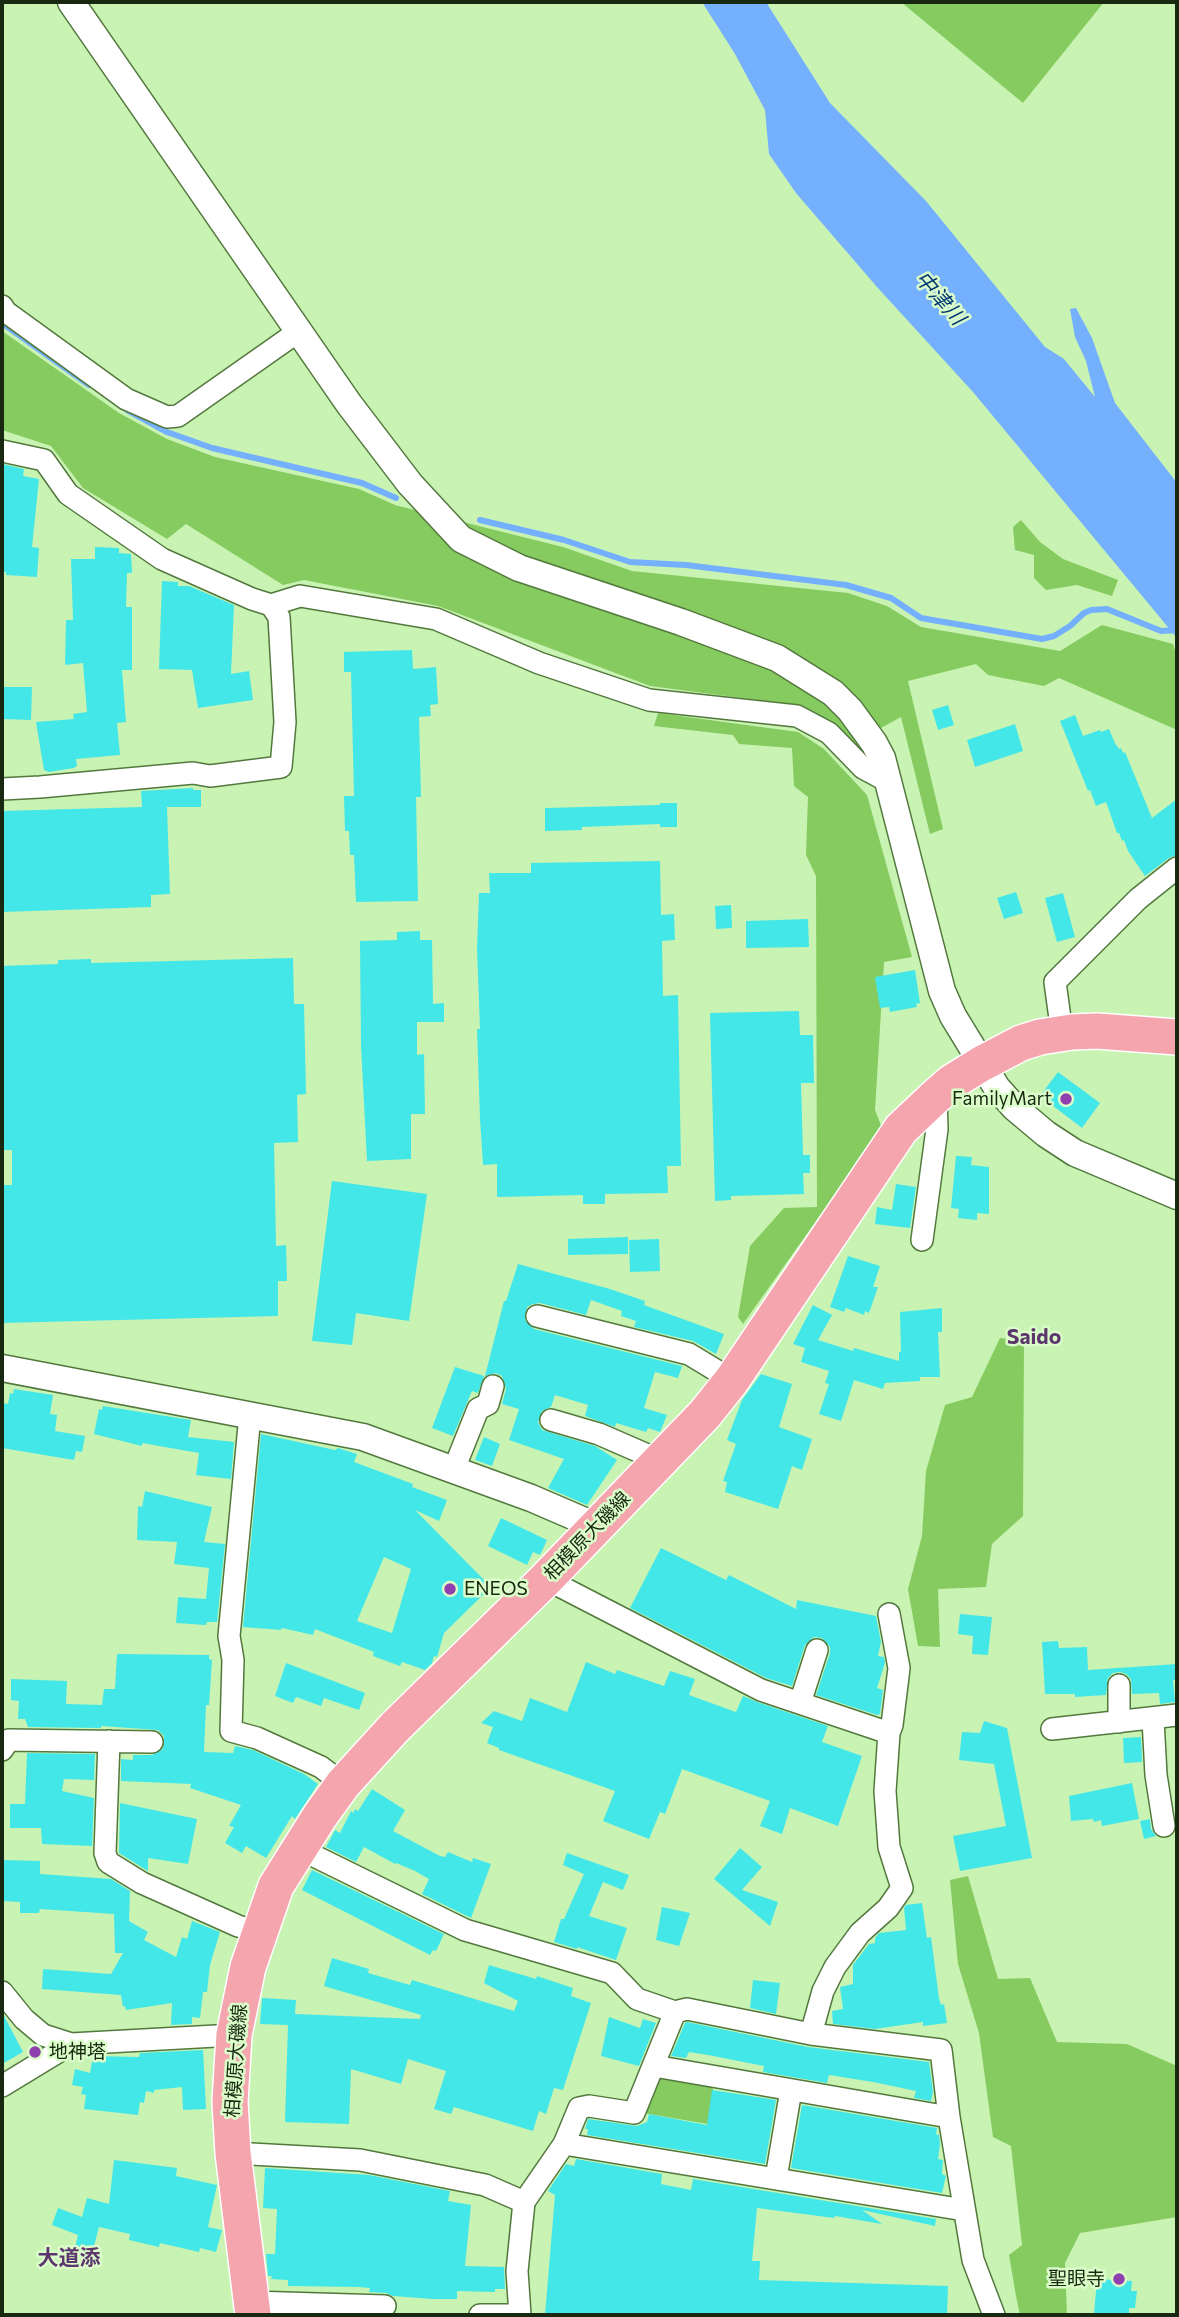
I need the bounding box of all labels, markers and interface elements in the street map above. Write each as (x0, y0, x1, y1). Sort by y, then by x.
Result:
water label: 中津川 (910, 266, 970, 330)
place label: FamilyMart (952, 1088, 1052, 1110)
marker: FamilyMart (1058, 1091, 1074, 1107)
district label: Saido (1007, 1324, 1061, 1350)
street label: 相模原大磯線 (539, 1487, 635, 1585)
place label: ENEOS (464, 1578, 528, 1600)
marker: ENEOS (442, 1581, 458, 1597)
street label: 相模原大磯線 (221, 2003, 251, 2119)
place label: 地神塔 (49, 2041, 106, 2063)
marker: 地神塔 (27, 2044, 43, 2060)
district label: 大道添 (38, 2245, 100, 2271)
place label: 聖眼寺 (1048, 2268, 1105, 2290)
marker: 聖眼寺 (1111, 2271, 1127, 2287)

